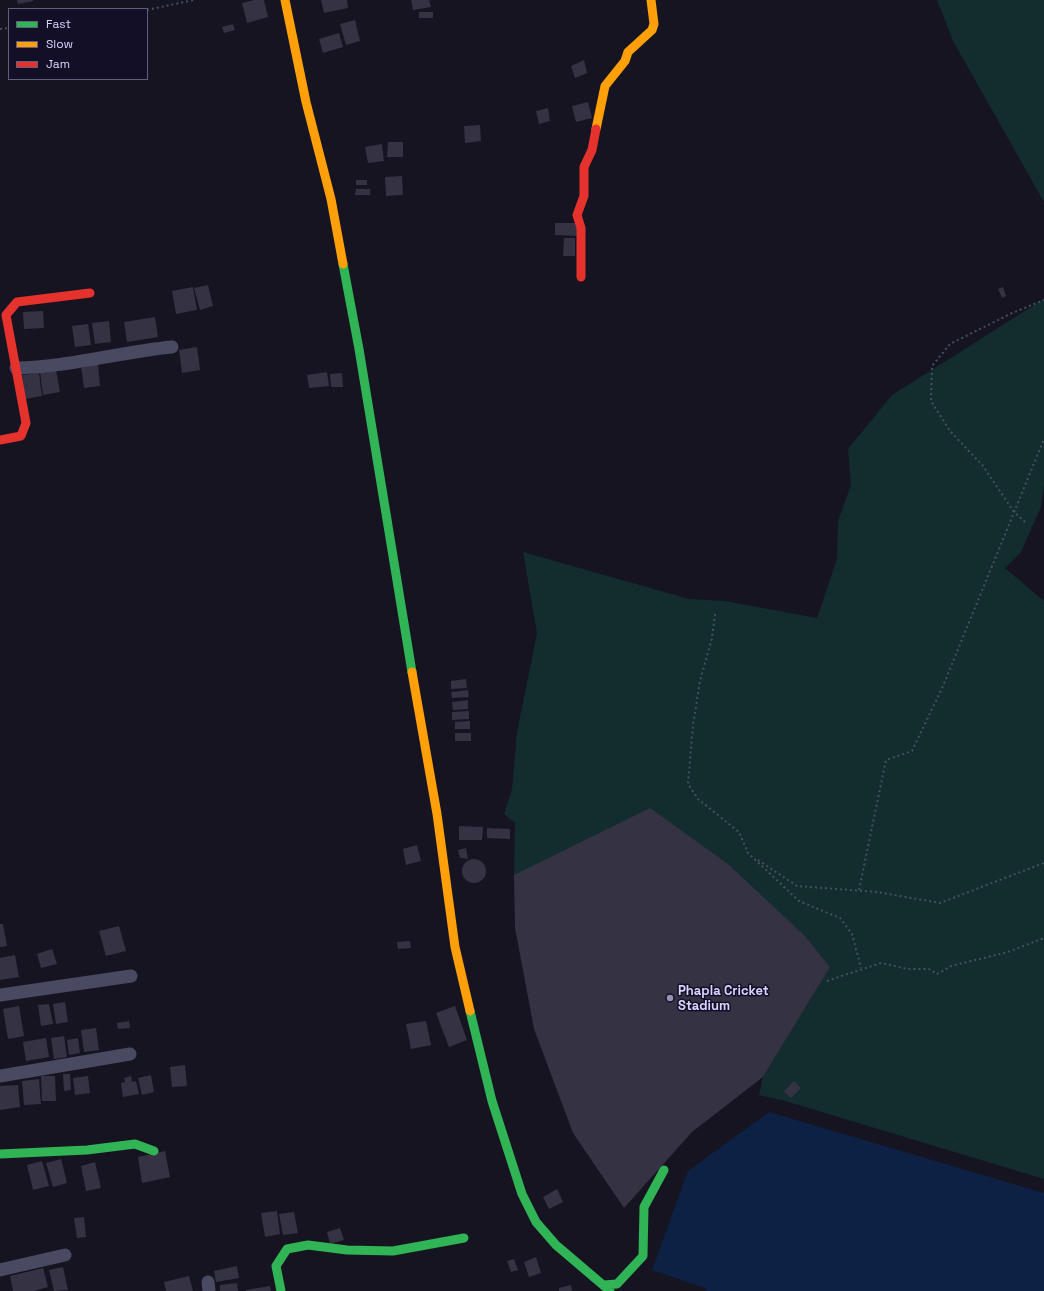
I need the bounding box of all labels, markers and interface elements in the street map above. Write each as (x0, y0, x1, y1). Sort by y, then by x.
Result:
legend (8, 8, 148, 80)
text: Fast (46, 16, 71, 32)
text: Slow (46, 36, 73, 52)
text: Jam (46, 56, 70, 72)
place label: Phapla Cricket Stadium (678, 983, 769, 1014)
marker: Phapla Cricket Stadium (665, 993, 675, 1003)

